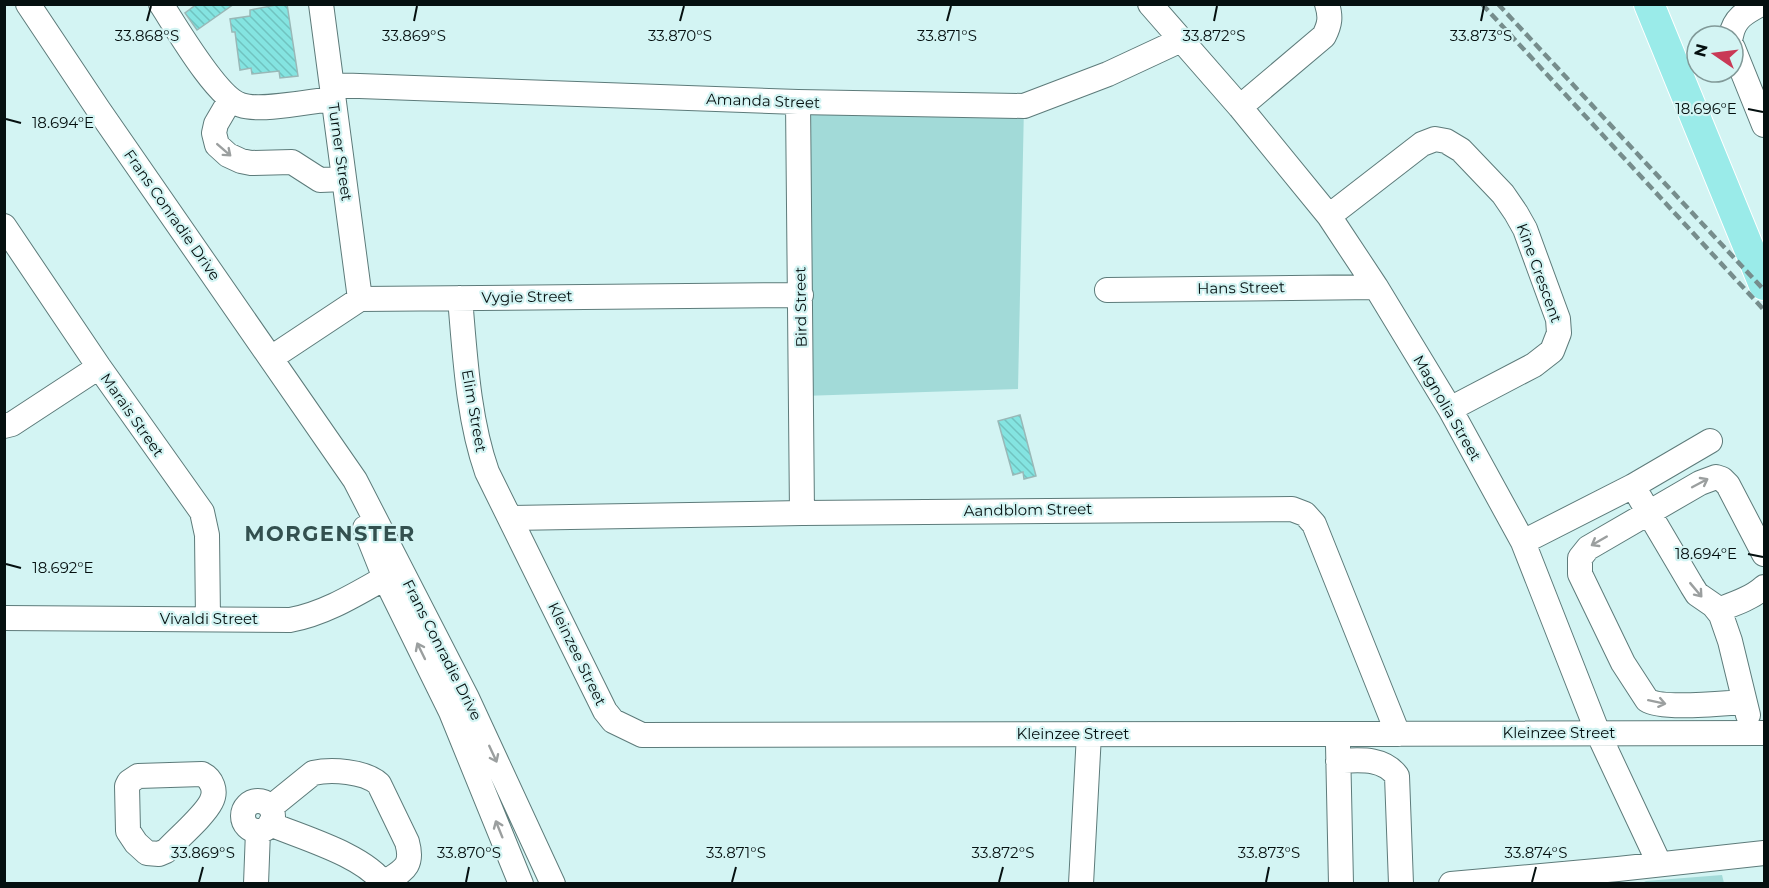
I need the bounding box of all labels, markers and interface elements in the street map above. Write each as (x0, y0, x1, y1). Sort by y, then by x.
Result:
north arrow (1685, 24, 1745, 84)
text: 33.868°S (115, 26, 179, 45)
text: 33.869°S (382, 26, 446, 45)
text: 33.870°S (648, 26, 712, 45)
text: 33.871°S (917, 26, 977, 45)
text: 33.872°S (1183, 26, 1245, 45)
text: 33.873°S (1450, 26, 1512, 45)
text: N (1690, 42, 1712, 59)
street label: Amanda Street (706, 89, 820, 112)
text: 18.696°E (1675, 99, 1737, 118)
street label: Turner Street (324, 102, 357, 202)
text: 18.694°E (32, 113, 94, 132)
one-way arrow (216, 143, 232, 157)
street label: Frans Conradie Drive (120, 146, 225, 284)
street label: Kine Crescent (1513, 221, 1566, 325)
street label: Bird Street (790, 267, 811, 347)
street label: Hans Street (1197, 277, 1285, 298)
street label: Vygie Street (481, 286, 573, 307)
street label: Magnolia Street (1409, 351, 1485, 464)
street label: Elim Street (458, 368, 491, 454)
street label: Marais Street (96, 369, 168, 460)
one-way arrow (1691, 477, 1709, 488)
street label: Aandblom Street (963, 499, 1093, 520)
district label: MORGENSTER (244, 521, 416, 546)
one-way arrow (1591, 536, 1608, 548)
text: 18.694°E (1675, 544, 1737, 563)
text: 18.692°E (32, 558, 94, 577)
street label: Frans Conradie Drive (399, 576, 486, 723)
one-way arrow (1689, 582, 1702, 598)
street label: Kleinzee Street (544, 599, 611, 709)
street label: Vivaldi Street (160, 609, 258, 628)
one-way arrow (415, 642, 426, 660)
one-way arrow (1647, 697, 1666, 708)
street label: Kleinzee Street (1503, 723, 1615, 742)
street label: Kleinzee Street (1017, 724, 1129, 743)
one-way arrow (488, 745, 499, 763)
one-way arrow (493, 821, 504, 839)
text: 33.869°S (171, 843, 235, 862)
text: 33.870°S (437, 843, 501, 862)
text: 33.871°S (706, 843, 766, 862)
text: 33.872°S (972, 843, 1034, 862)
text: 33.873°S (1238, 843, 1300, 862)
text: 33.874°S (1505, 843, 1567, 862)

